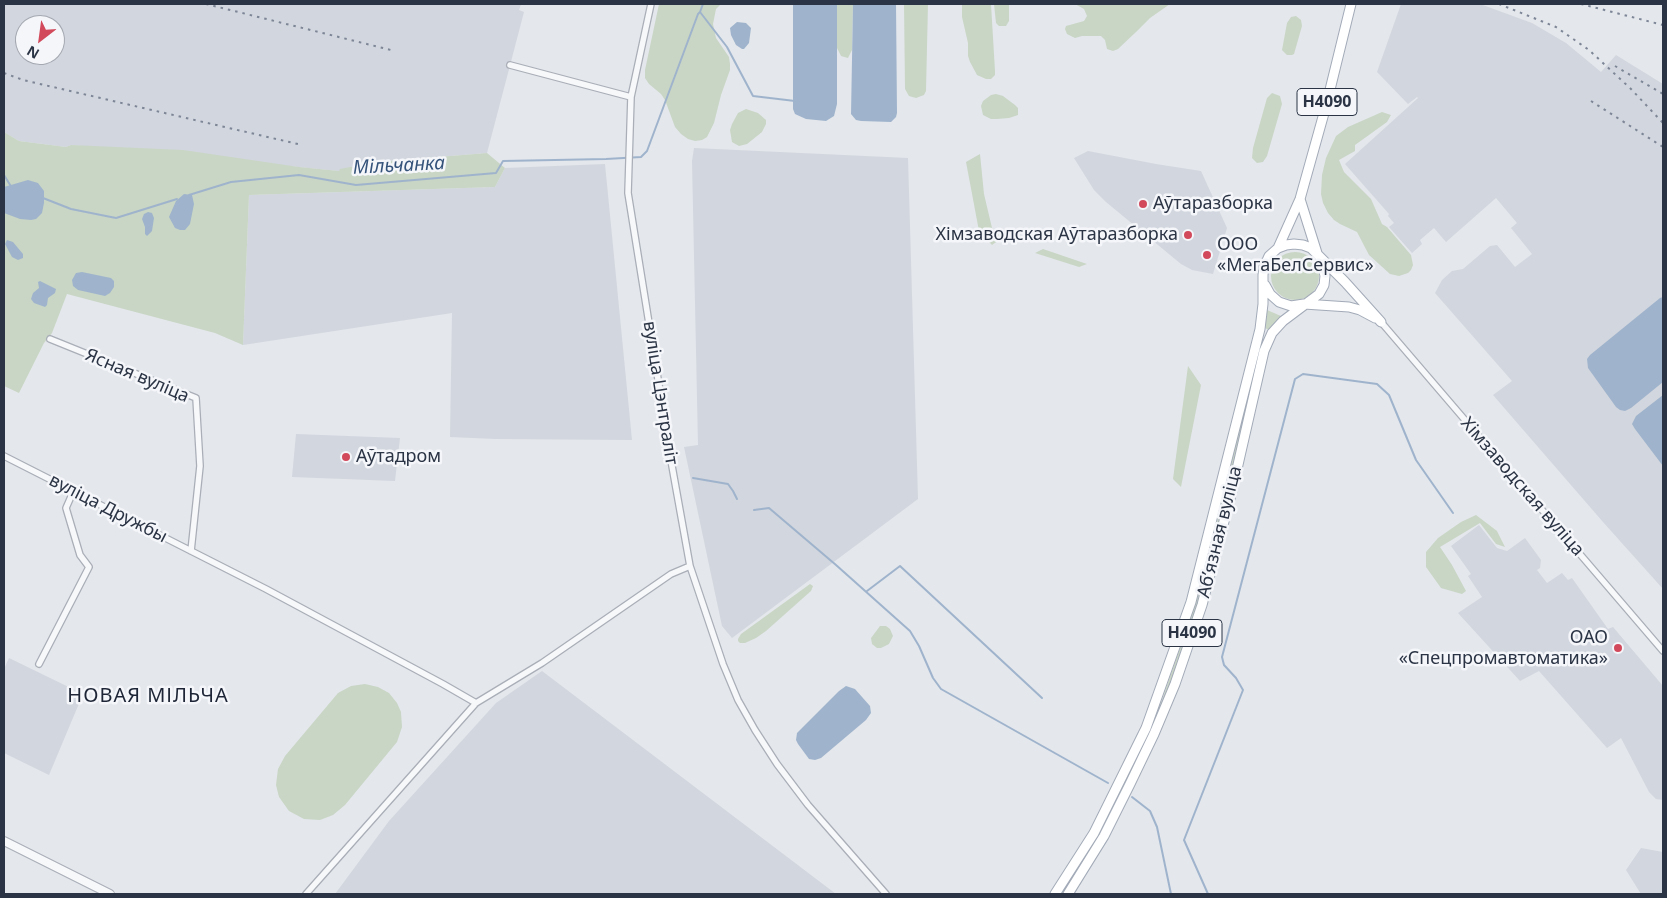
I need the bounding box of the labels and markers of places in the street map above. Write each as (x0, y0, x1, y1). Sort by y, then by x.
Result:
place label: Аўтаразборка (1153, 193, 1273, 215)
marker: Аўтаразборка (1137, 198, 1149, 210)
place label: Хімзаводская Аўтаразборка (935, 224, 1178, 246)
marker: Хімзаводская Аўтаразборка (1182, 229, 1194, 241)
place label: ООО «МегаБелСервис» (1217, 234, 1374, 276)
marker: ООО «МегаБелСервис» (1201, 249, 1213, 261)
place label: Аўтадром (356, 446, 441, 468)
marker: Аўтадром (340, 451, 352, 463)
place label: ОАО «Спецпромавтоматика» (1399, 627, 1608, 670)
marker: ОАО «Спецпромавтоматика» (1612, 642, 1624, 654)

